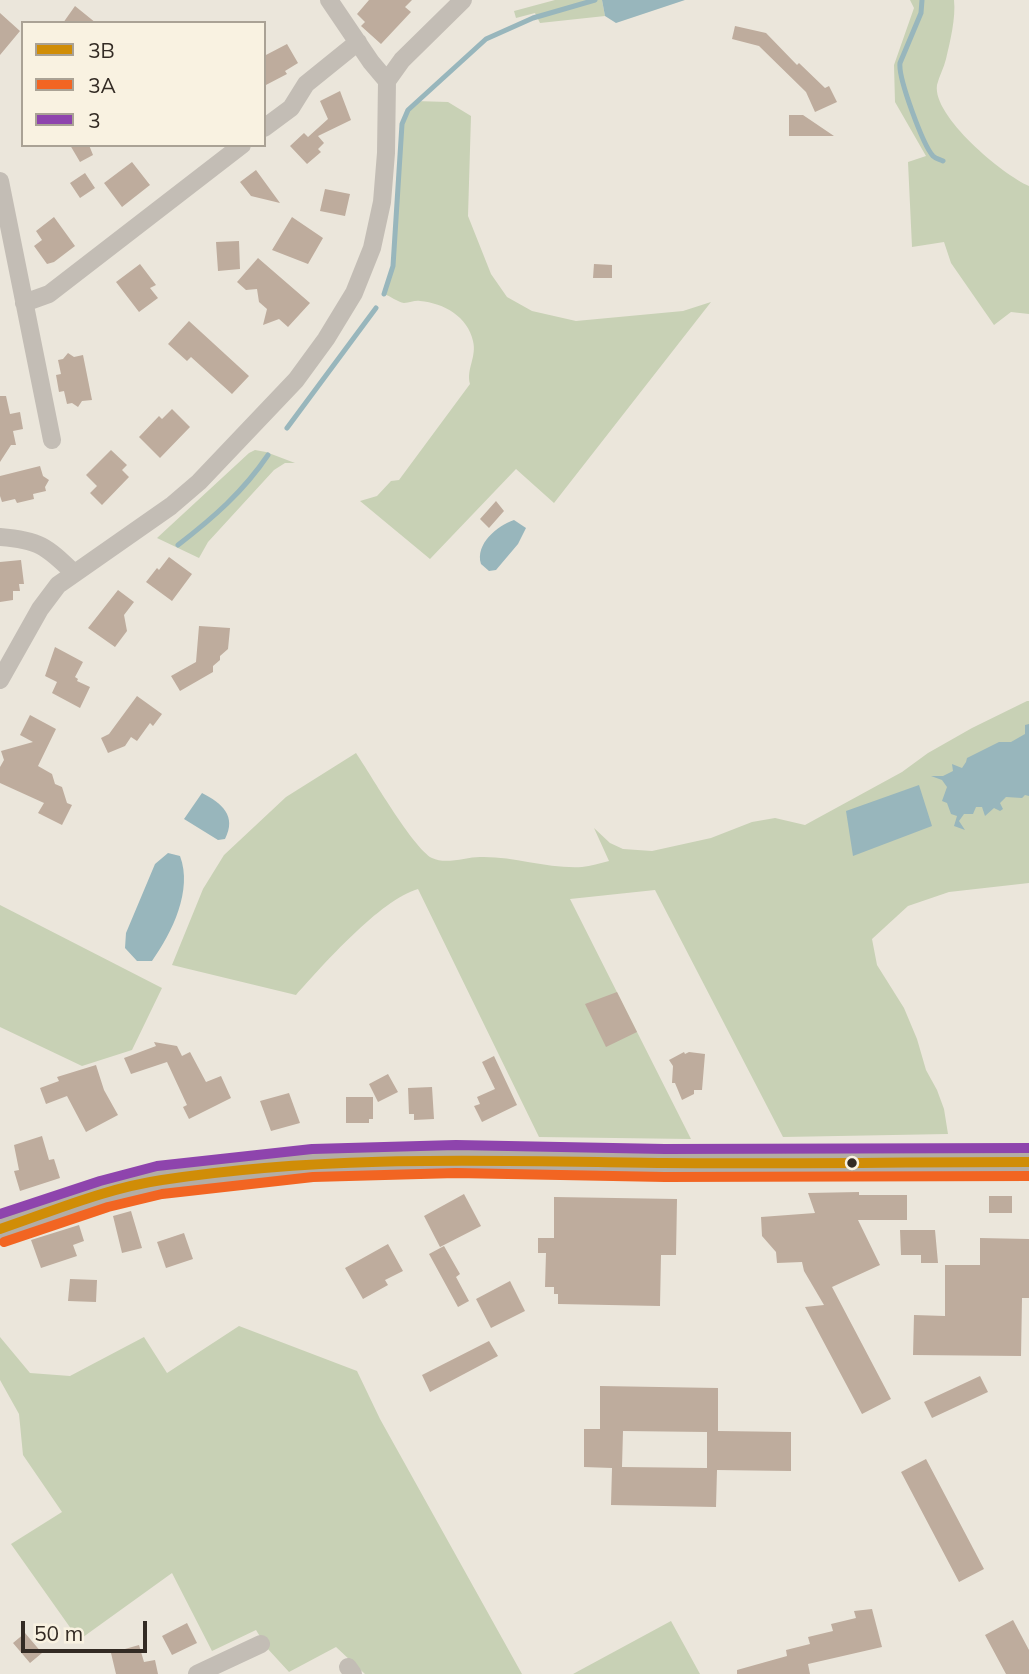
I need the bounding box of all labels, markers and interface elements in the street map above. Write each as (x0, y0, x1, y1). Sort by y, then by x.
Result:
legend (21, 21, 266, 147)
text: 3B (88, 37, 115, 63)
text: 3A (88, 72, 116, 98)
text: 3 (88, 107, 101, 133)
unlabelled marker (845, 1156, 859, 1170)
scale bar (24, 1608, 150, 1652)
text: 50 m (34, 1620, 83, 1646)

